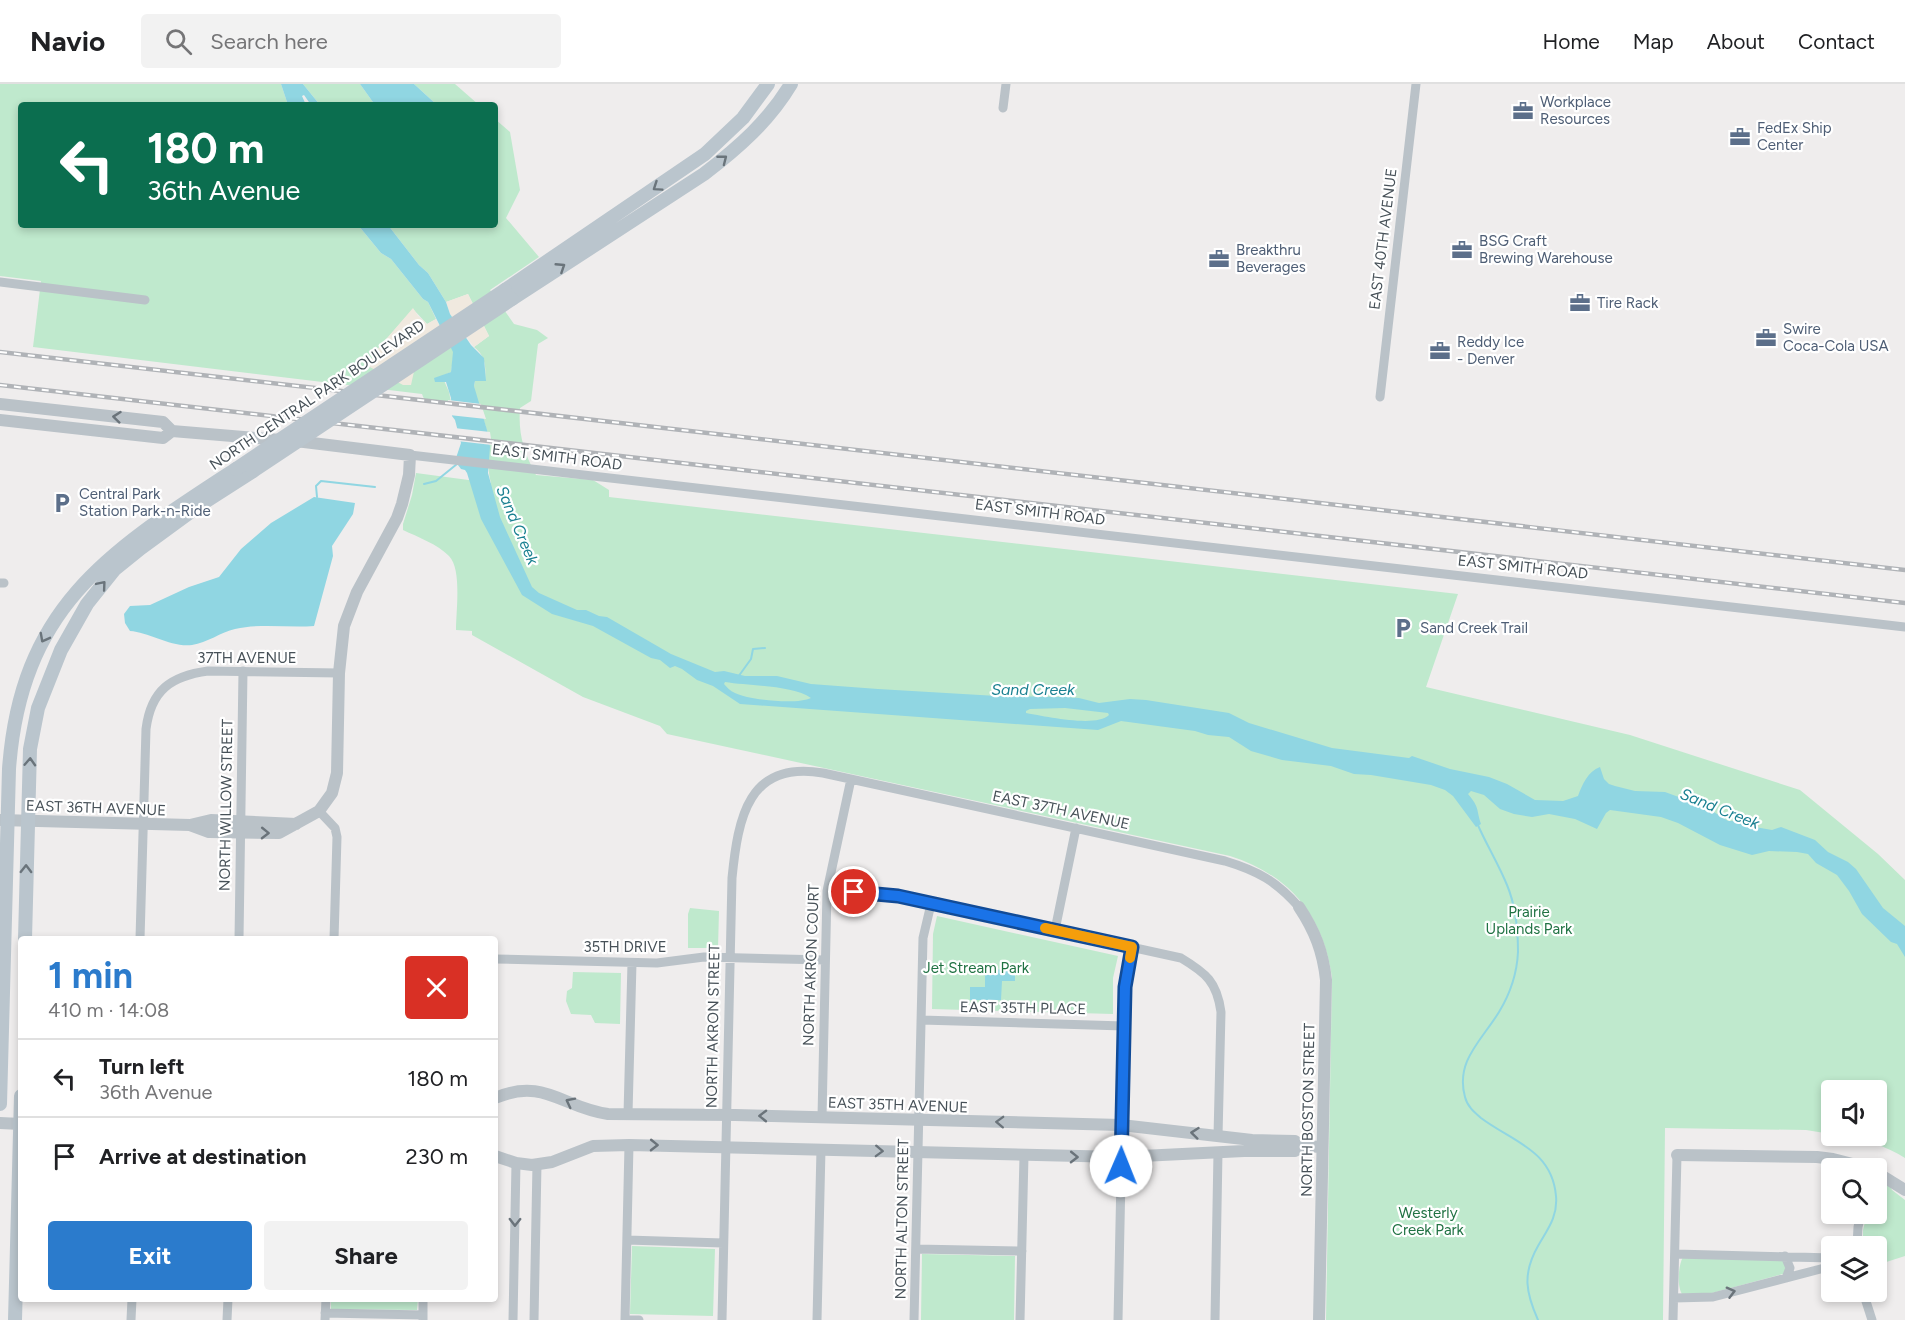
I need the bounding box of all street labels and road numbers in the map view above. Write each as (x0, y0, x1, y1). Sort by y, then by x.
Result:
street label: EAST 40TH AVENUE (1365, 167, 1401, 311)
street label: NORTH CENTRAL PARK BOULEVARD (206, 316, 428, 474)
street label: EAST SMITH ROAD (491, 440, 623, 474)
street label: EAST SMITH ROAD (974, 495, 1106, 529)
street label: EAST SMITH ROAD (1457, 551, 1589, 583)
street label: 37TH AVENUE (197, 649, 297, 667)
street label: NORTH WILLOW STREET (215, 718, 237, 891)
street label: EAST 37TH AVENUE (991, 787, 1131, 833)
street label: EAST 36TH AVENUE (26, 797, 166, 819)
street label: NORTH AKRON COURT (799, 883, 823, 1046)
street label: 35TH DRIVE (583, 938, 667, 956)
street label: NORTH AKRON STREET (703, 943, 723, 1108)
street label: EAST 35TH PLACE (960, 998, 1086, 1018)
street label: NORTH BOSTON STREET (1297, 1022, 1319, 1197)
street label: EAST 35TH AVENUE (828, 1094, 968, 1116)
street label: NORTH ALTON STREET (892, 1138, 912, 1300)

